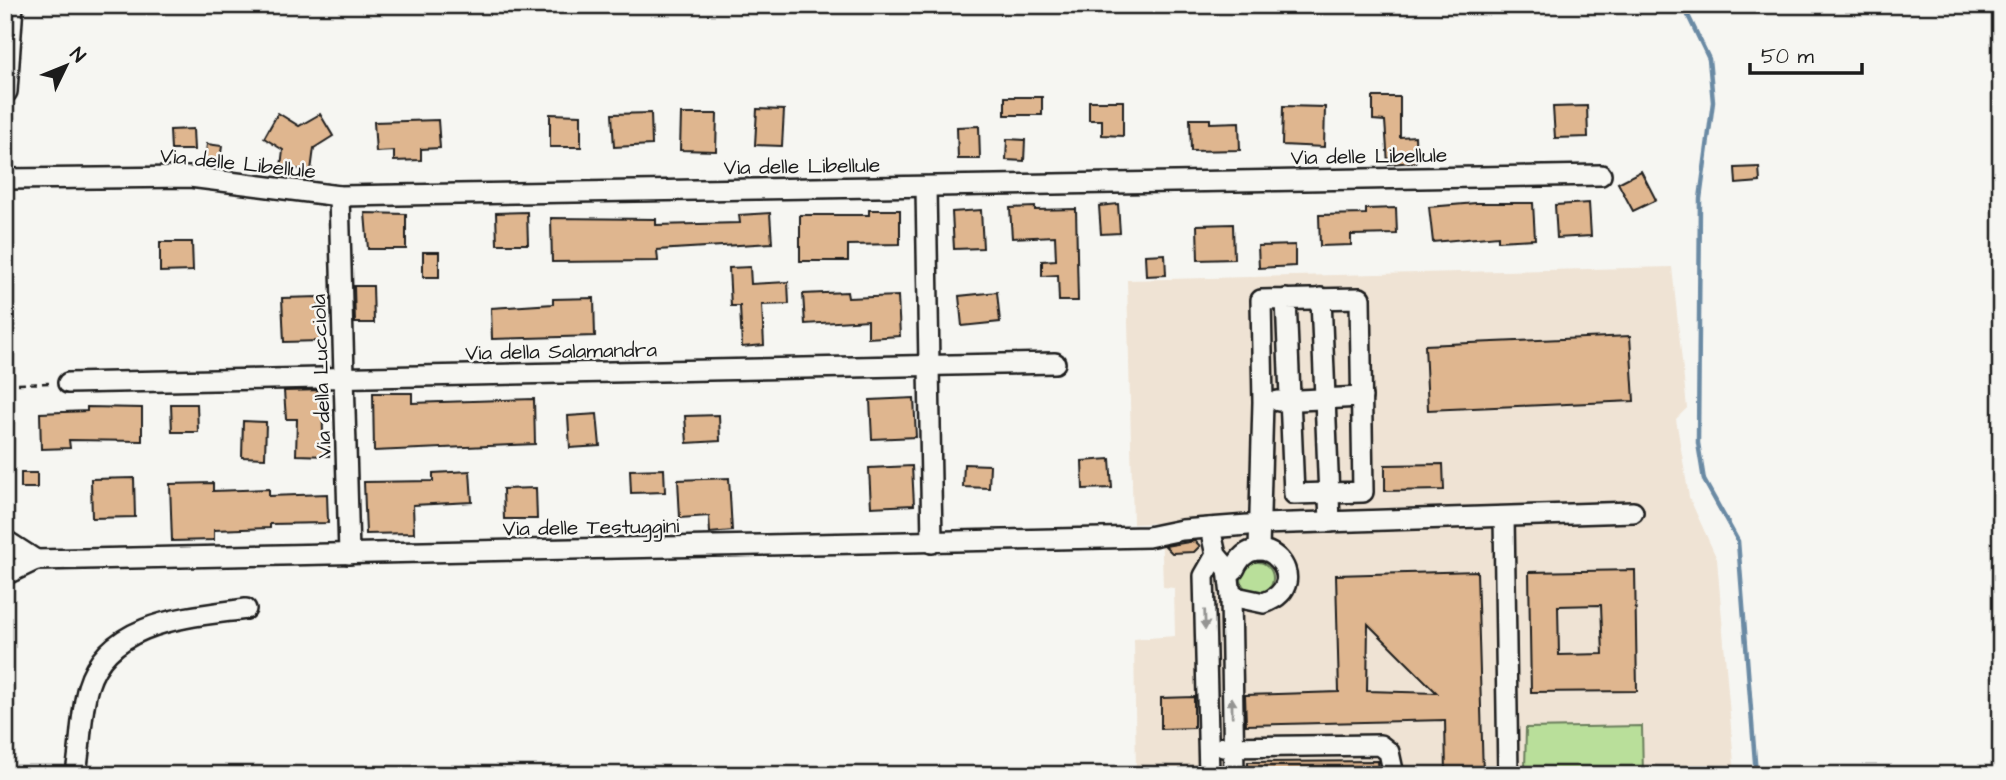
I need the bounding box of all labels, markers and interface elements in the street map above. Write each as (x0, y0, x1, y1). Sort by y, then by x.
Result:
north arrow (32, 32, 102, 102)
scale bar (1750, 32, 1862, 76)
text: N (63, 42, 91, 69)
text: 50 m (1761, 42, 1815, 71)
street label: Via delle Libellule (158, 141, 317, 186)
street label: Via delle Libellule (1290, 141, 1448, 172)
street label: Via delle Libellule (723, 151, 881, 182)
street label: Via della Lucciola (304, 293, 339, 458)
street label: Via della Salamandra (465, 335, 658, 368)
street label: Via delle Testuggini (502, 511, 680, 546)
one-way arrow (1199, 609, 1211, 631)
one-way arrow (1226, 695, 1238, 717)

